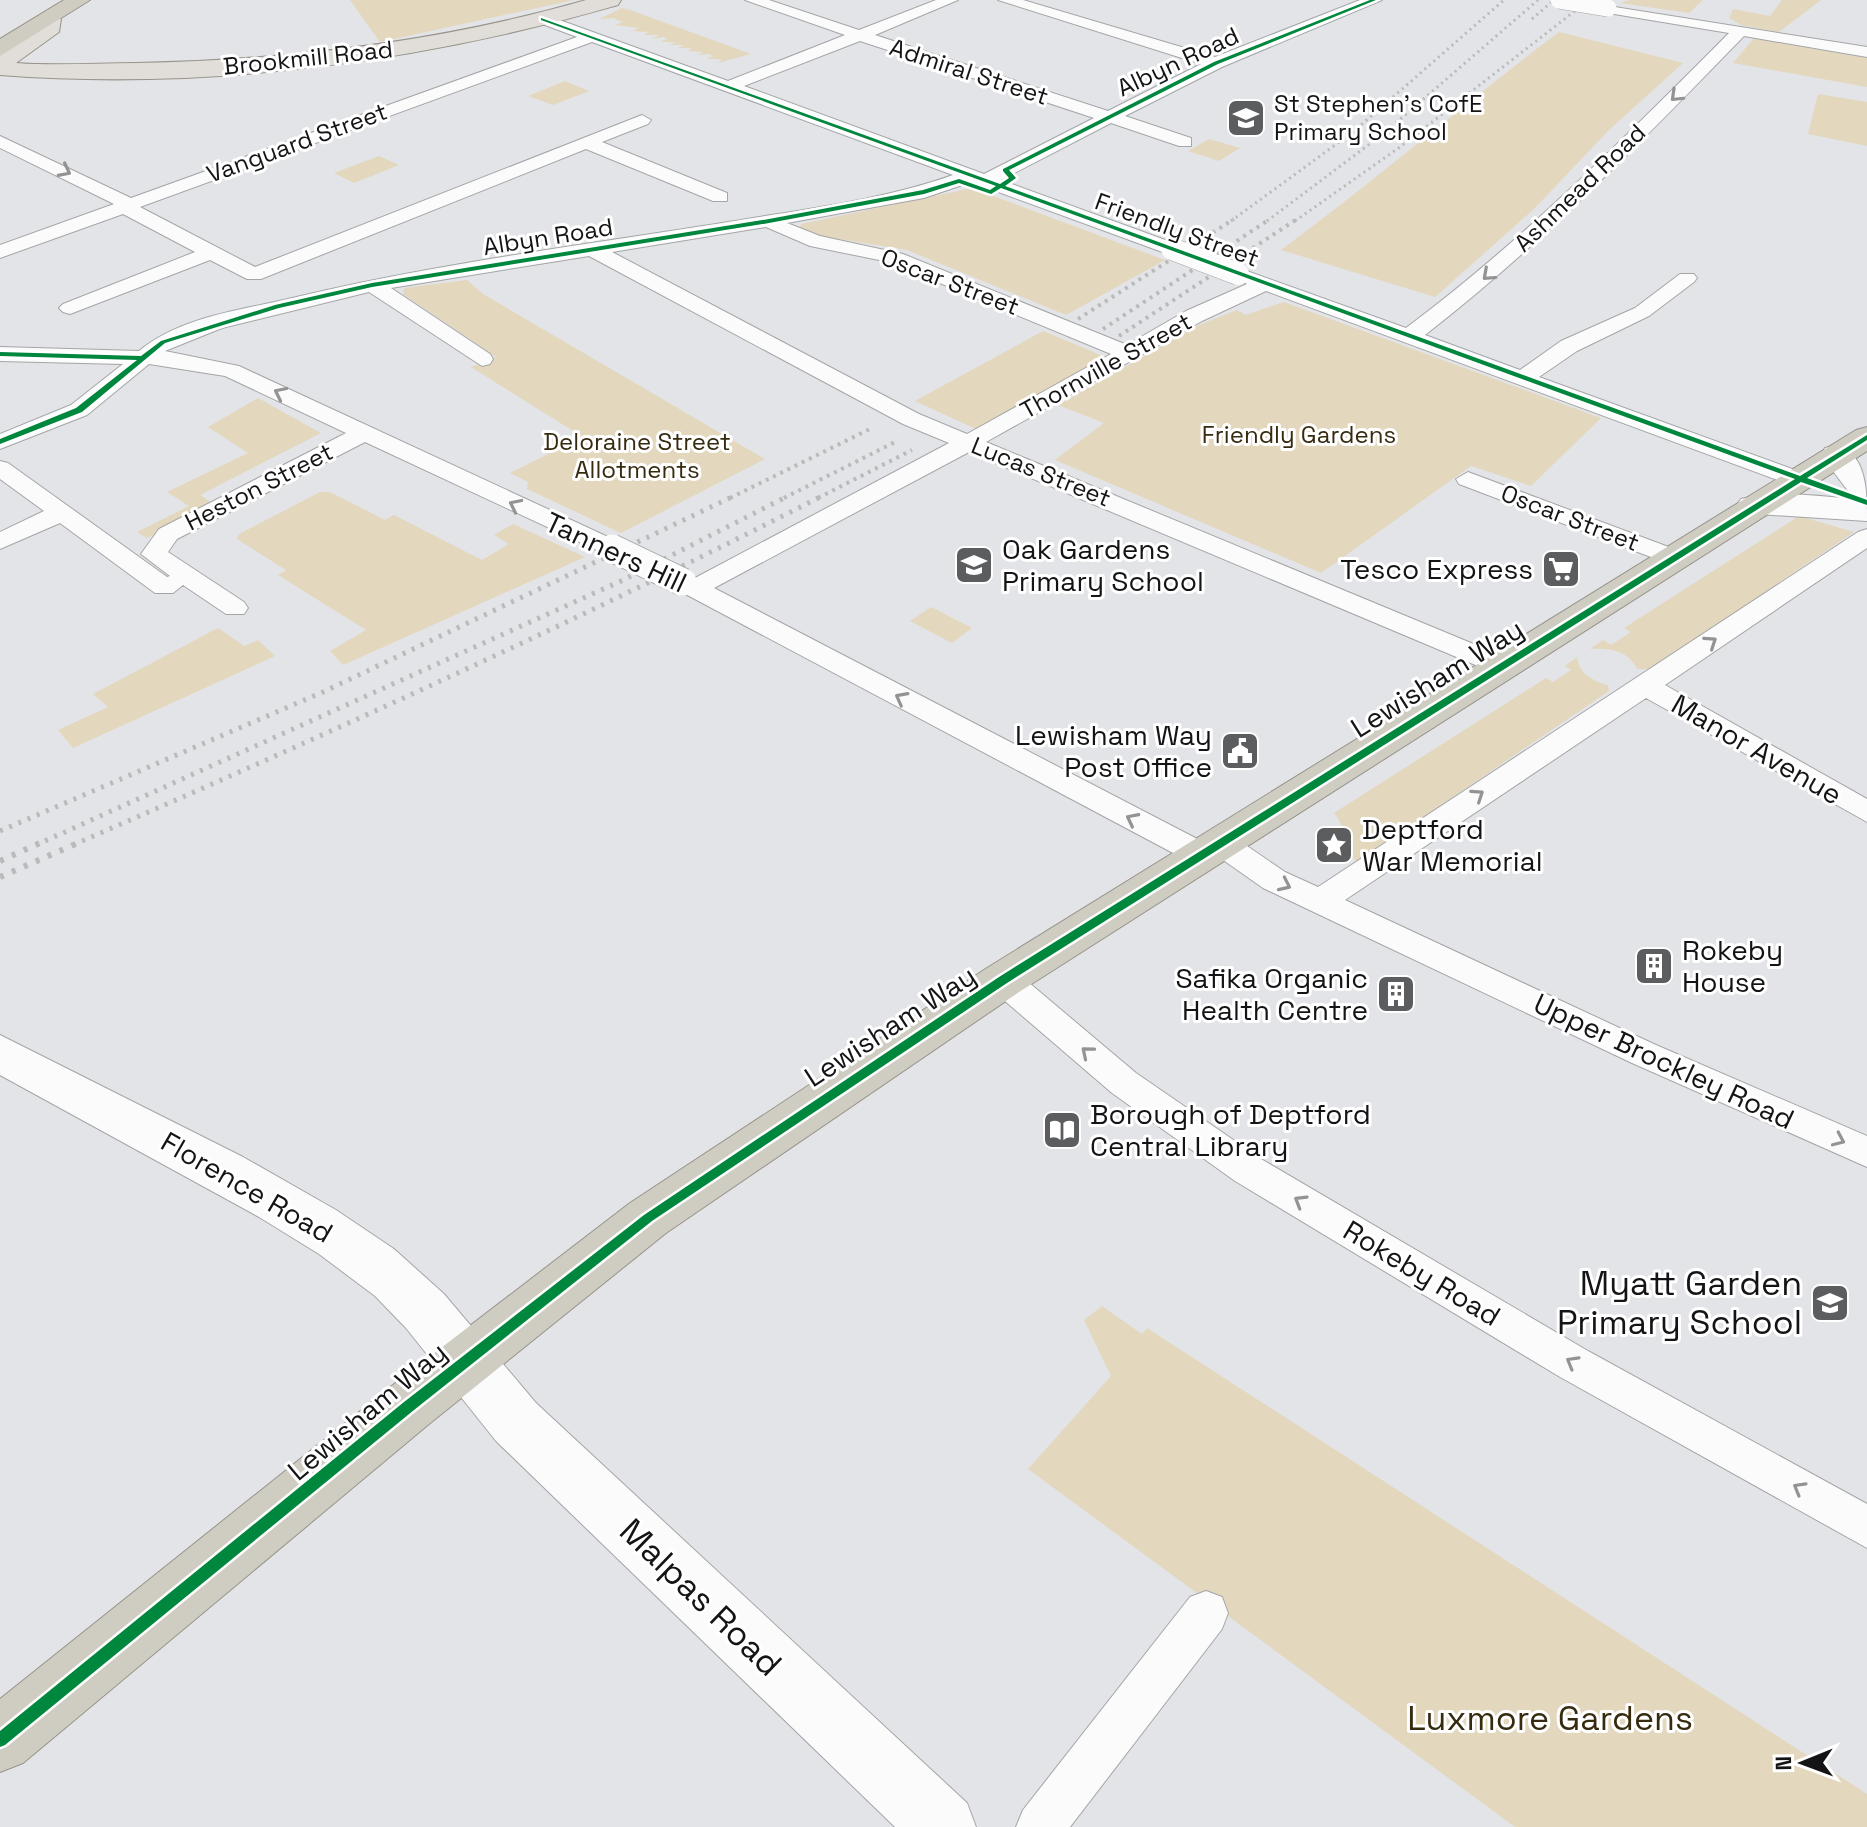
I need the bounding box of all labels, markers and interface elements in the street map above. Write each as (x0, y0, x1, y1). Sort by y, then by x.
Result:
street label: Albyn Road (1112, 20, 1244, 103)
street label: Admiral Street (886, 31, 1052, 112)
street label: Brookmill Road (222, 33, 394, 82)
one-way arrow (1671, 86, 1685, 101)
place label: St Stephen's CofE Primary School (1274, 88, 1482, 147)
street label: Vanguard Street (202, 95, 391, 190)
school or university icon: St Stephen's CofE Primary School (1225, 97, 1267, 139)
street label: Ashmead Road (1507, 117, 1652, 258)
one-way arrow (56, 161, 71, 177)
street label: Friendly Street (1091, 185, 1263, 274)
street label: Albyn Road (481, 211, 615, 262)
street label: Oscar Street (877, 241, 1024, 322)
one-way arrow (1483, 266, 1497, 280)
street label: Thornville Street (1015, 306, 1197, 426)
one-way arrow (274, 387, 289, 402)
park label: Friendly Gardens (1202, 419, 1396, 450)
park label: Deloraine Street Allotments (543, 426, 731, 485)
street label: Lucas Street (967, 429, 1116, 514)
street label: Heston Street (180, 436, 338, 537)
street label: Oscar Street (1497, 477, 1644, 558)
one-way arrow (508, 499, 523, 515)
street label: Tanners Hill (539, 504, 693, 600)
place label: Oak Gardens Primary School (1002, 531, 1204, 599)
school or university icon: Oak Gardens Primary School (953, 544, 995, 586)
supermarket icon: Tesco Express (1540, 548, 1582, 590)
place label: Tesco Express (1340, 551, 1533, 587)
street label: Lewisham Way (1344, 611, 1530, 745)
one-way arrow (1703, 637, 1717, 652)
street label: Manor Avenue (1665, 686, 1849, 812)
one-way arrow (895, 693, 910, 708)
place label: Lewisham Way Post Office (1015, 717, 1212, 785)
public building icon: Lewisham Way Post Office (1219, 730, 1261, 772)
one-way arrow (1470, 790, 1484, 805)
place label: Deptford War Memorial (1362, 811, 1543, 879)
one-way arrow (1125, 813, 1140, 828)
place icon: Deptford War Memorial (1313, 824, 1355, 866)
one-way arrow (1277, 875, 1292, 891)
place label: Rokeby House (1682, 932, 1783, 1000)
building icon: Rokeby House (1633, 945, 1675, 987)
street label: Lewisham Way (798, 957, 982, 1095)
place label: Safika Organic Health Centre (1175, 960, 1368, 1028)
building icon: Safika Organic Health Centre (1375, 973, 1417, 1015)
street label: Upper Brockley Road (1528, 985, 1800, 1137)
one-way arrow (1082, 1047, 1097, 1062)
place label: Borough of Deptford Central Library (1090, 1096, 1371, 1164)
library icon: Borough of Deptford Central Library (1041, 1109, 1083, 1151)
street label: Florence Road (155, 1123, 339, 1251)
one-way arrow (1831, 1130, 1845, 1146)
one-way arrow (1294, 1195, 1309, 1211)
street label: Rokeby Road (1337, 1212, 1507, 1334)
place label: Myatt Garden Primary School (1557, 1262, 1802, 1344)
school or university icon: Myatt Garden Primary School (1809, 1282, 1851, 1324)
street label: Lewisham Way (280, 1334, 454, 1488)
one-way arrow (1566, 1356, 1581, 1372)
one-way arrow (1794, 1482, 1808, 1498)
street label: Malpas Road (611, 1509, 791, 1685)
park label: Luxmore Gardens (1407, 1697, 1693, 1740)
north arrow (1763, 1723, 1843, 1803)
text: N (1769, 1756, 1797, 1771)

